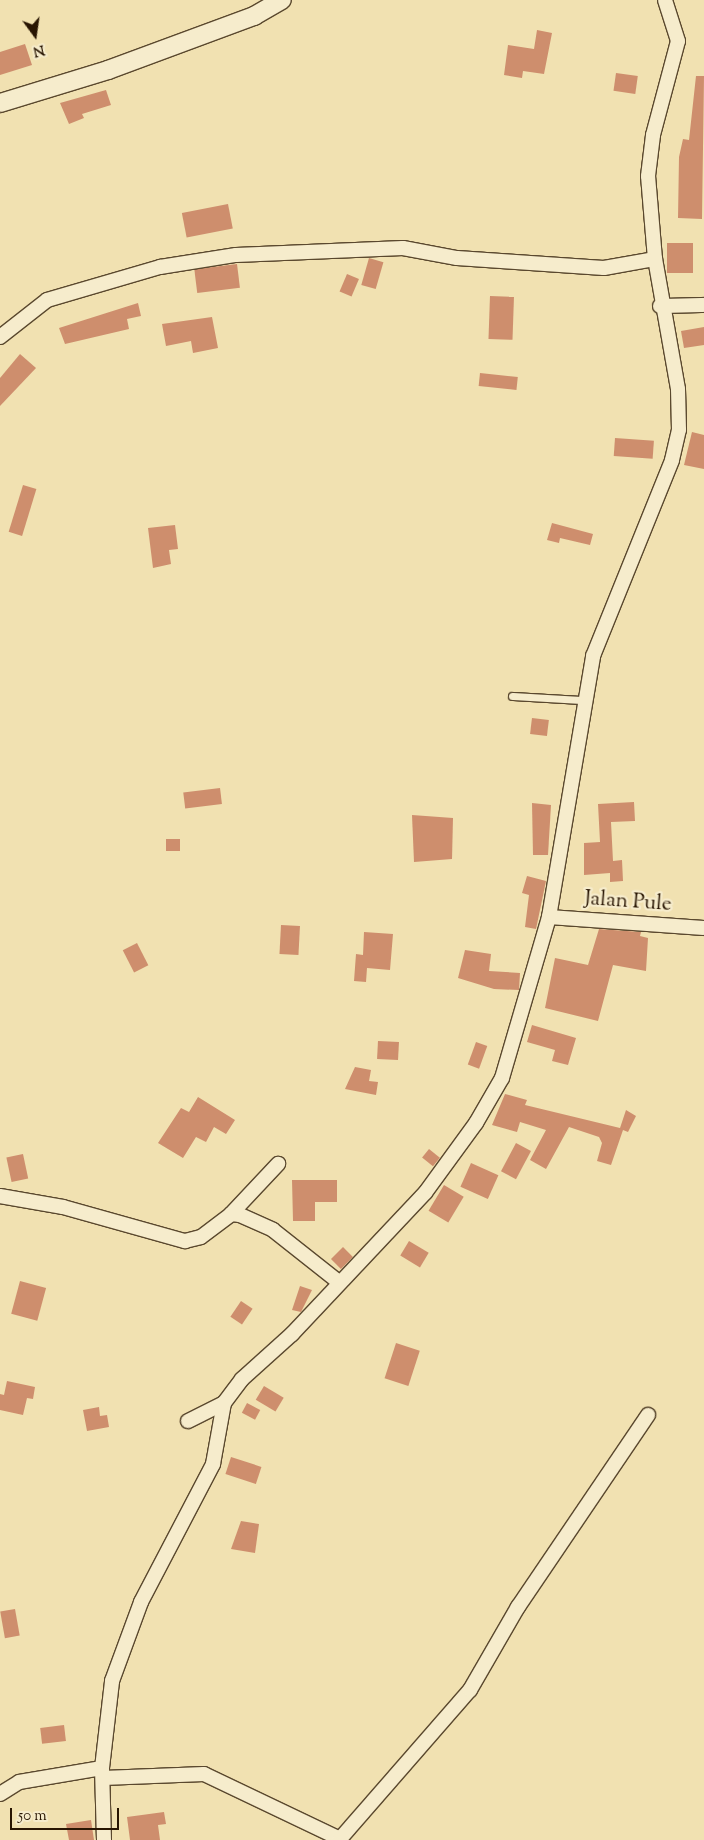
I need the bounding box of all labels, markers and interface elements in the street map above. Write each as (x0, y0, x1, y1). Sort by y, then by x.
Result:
north arrow (10, 10, 60, 60)
text: N (31, 38, 46, 61)
street label: Jalan Pule (584, 886, 672, 918)
scale bar (12, 1798, 121, 1830)
text: 50 m (18, 1806, 47, 1827)

